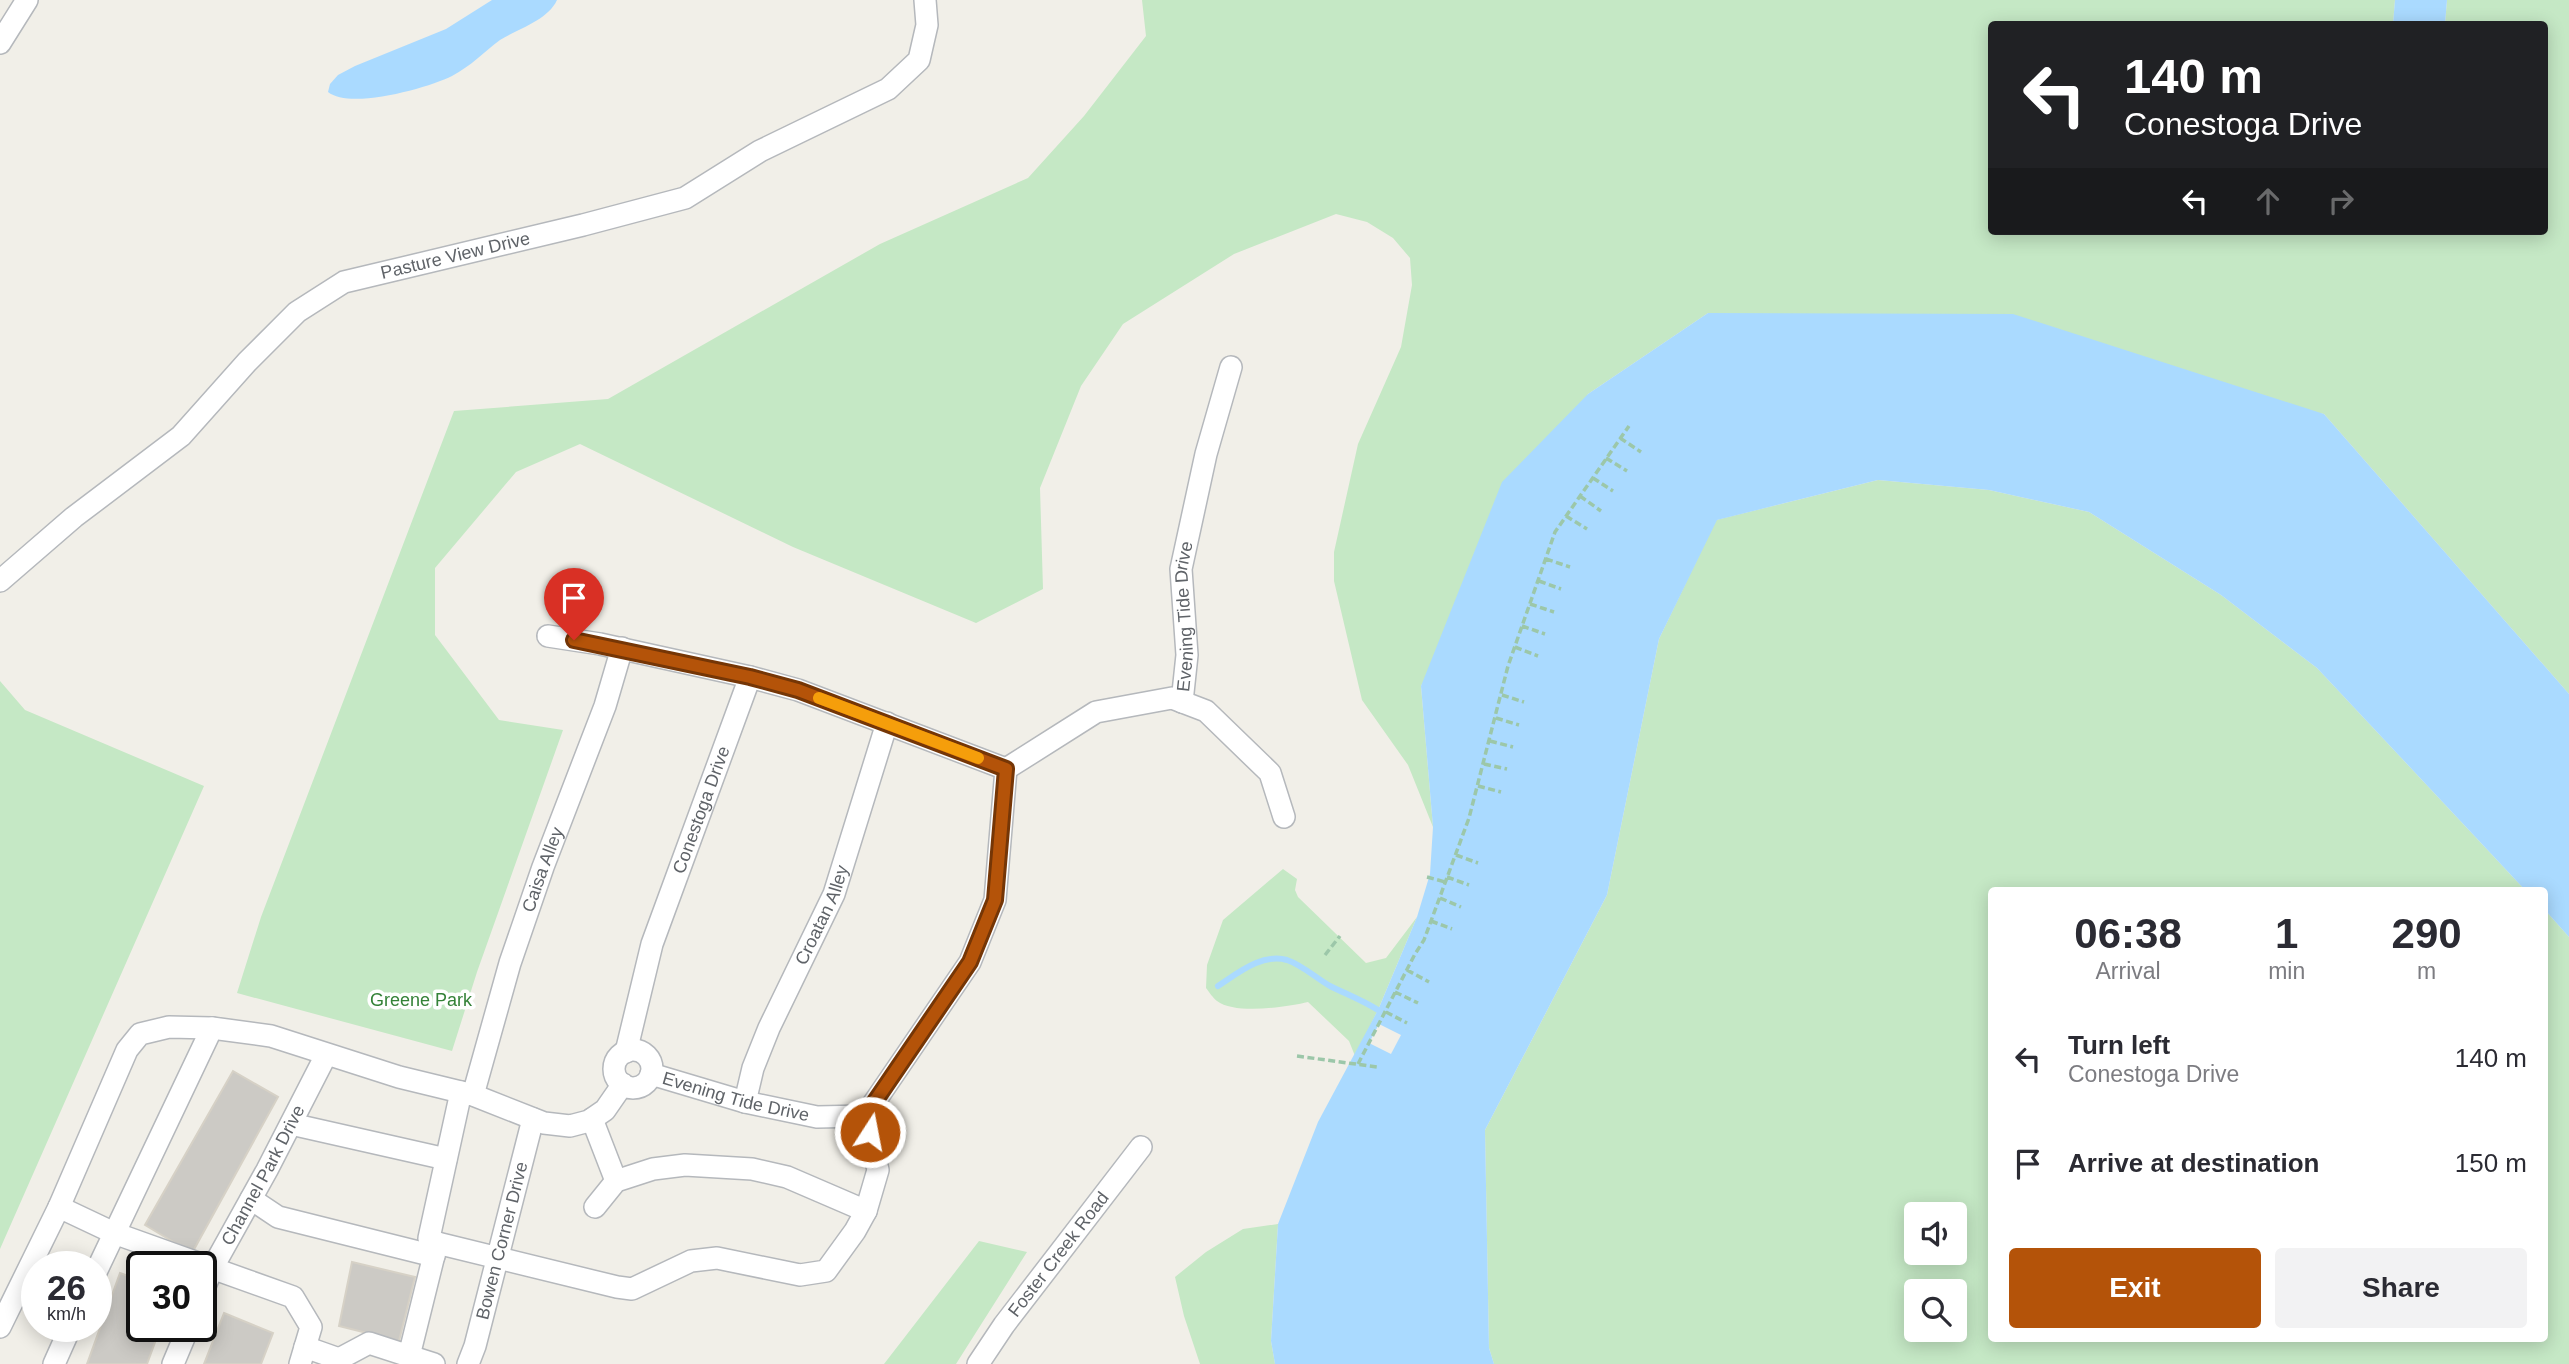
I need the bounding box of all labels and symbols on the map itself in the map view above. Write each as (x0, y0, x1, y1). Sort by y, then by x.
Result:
street label: Pasture View Drive (379, 228, 532, 283)
street label: Evening Tide Drive (1171, 539, 1197, 693)
pin (544, 568, 604, 640)
street label: Conestoga Drive (669, 743, 734, 876)
street label: Caisa Alley (518, 824, 567, 915)
street label: Croatan Alley (791, 863, 852, 968)
park label: Greene Park (370, 990, 473, 1010)
street label: Evening Tide Drive (660, 1068, 811, 1125)
position arrow (833, 1095, 907, 1169)
street label: Channel Park Drive (217, 1102, 309, 1249)
street label: Bowen Corner Drive (472, 1160, 532, 1322)
street label: Foster Creek Road (1004, 1188, 1113, 1321)
speed limit sign: 30 (126, 1251, 217, 1342)

